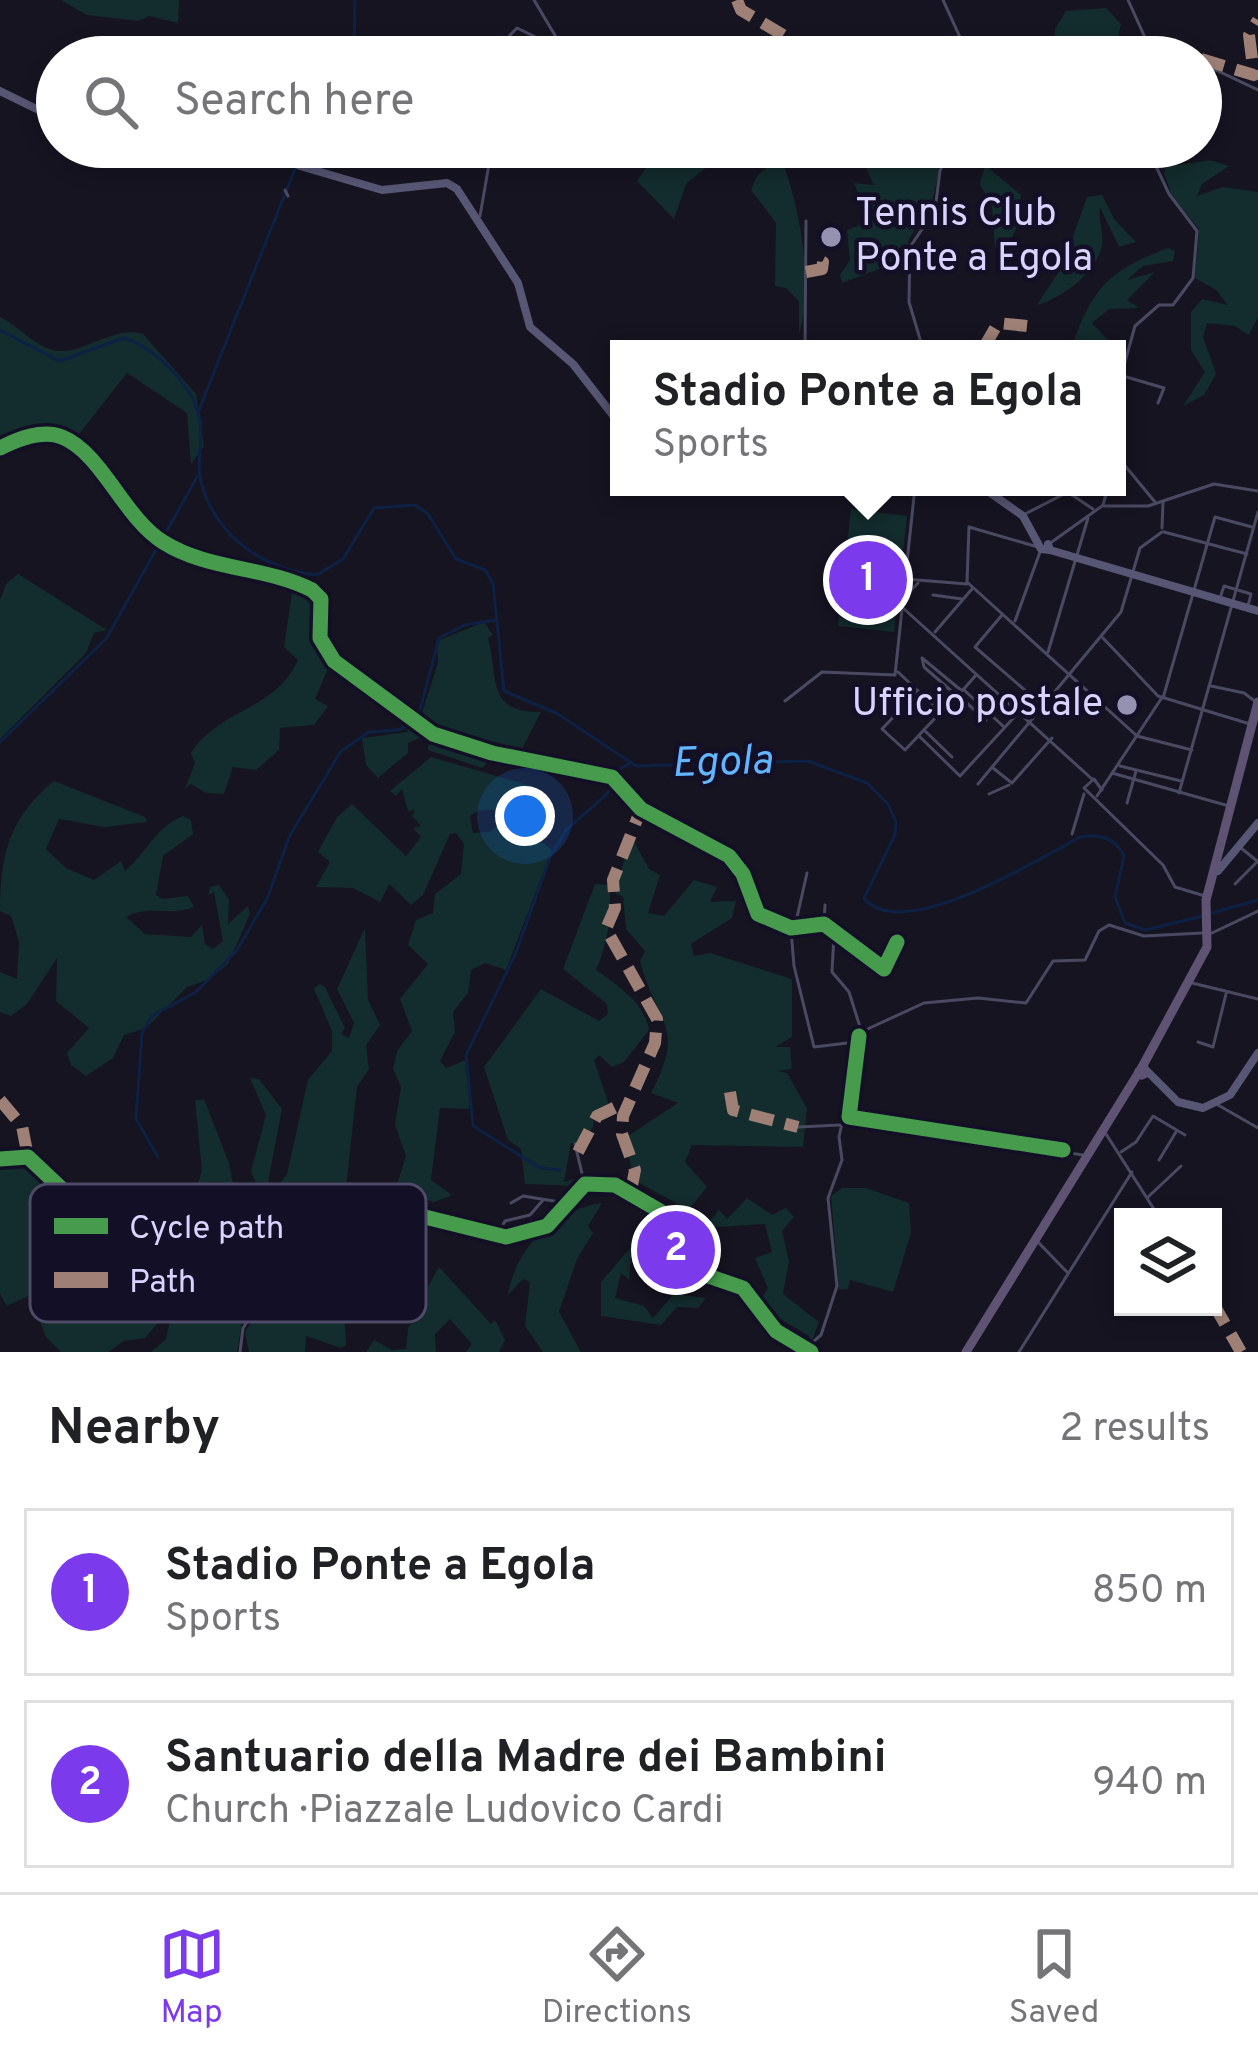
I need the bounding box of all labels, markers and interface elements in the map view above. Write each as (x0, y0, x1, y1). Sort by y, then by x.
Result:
search box (36, 36, 1222, 168)
icon: search (78, 69, 144, 135)
text: Search here (174, 74, 414, 131)
place label: Tennis Club Ponte a Egola (855, 191, 1093, 285)
marker: Tennis Club Ponte a Egola (818, 224, 844, 250)
popup (610, 340, 1126, 496)
text: Stadio Ponte a Egola (653, 365, 1083, 422)
text: Sports (653, 422, 769, 471)
pin: 1 (829, 535, 907, 625)
place label: Ufficio postale (852, 681, 1103, 730)
marker: Ufficio postale (1114, 692, 1140, 718)
water label: Egola (671, 736, 774, 792)
your location (495, 786, 555, 846)
legend (30, 1184, 426, 1322)
pin: 2 (637, 1205, 715, 1295)
map controls (1114, 1208, 1222, 1316)
button: layers (1114, 1208, 1222, 1316)
text: Cycle path (129, 1209, 284, 1251)
text: Path (129, 1263, 196, 1305)
text: Nearby (48, 1398, 220, 1463)
text: 2 results (1059, 1406, 1210, 1455)
text: Stadio Ponte a Egola (165, 1539, 595, 1596)
text: 1 (82, 1568, 98, 1617)
text: 850 m (1092, 1568, 1207, 1617)
text: Sports (165, 1596, 281, 1645)
text: Santuario della Madre dei Bambini (165, 1731, 887, 1788)
text: 2 (78, 1760, 102, 1809)
text: 940 m (1092, 1760, 1207, 1809)
text: Church · Piazzale Ludovico Cardi (165, 1788, 724, 1837)
tab: Map (159, 1921, 225, 2035)
tab: Directions (542, 1921, 692, 2035)
tab: Saved (1009, 1921, 1099, 2035)

